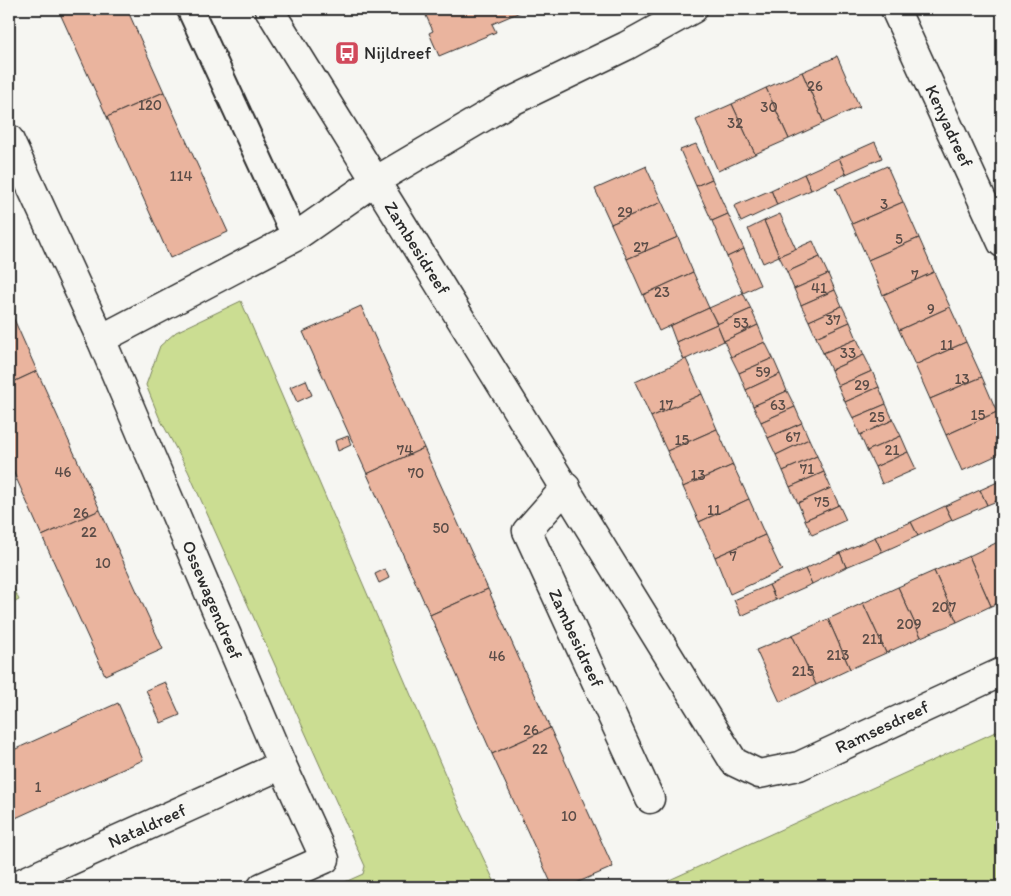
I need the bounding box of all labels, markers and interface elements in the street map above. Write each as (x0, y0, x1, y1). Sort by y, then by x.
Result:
bus stop icon: Nijldreef (334, 40, 360, 66)
place label: Nijldreef (364, 42, 431, 64)
house number: 26 (807, 77, 823, 95)
street label: Kenyadreef (920, 81, 978, 171)
house number: 120 (138, 96, 162, 114)
house number: 30 (760, 98, 778, 116)
house number: 32 (727, 114, 743, 132)
house number: 114 (170, 167, 192, 185)
house number: 3 (880, 195, 888, 213)
street label: Zambesidreef (380, 197, 455, 299)
house number: 29 (617, 203, 633, 221)
house number: 5 (895, 230, 903, 248)
house number: 27 (633, 238, 649, 256)
house number: 7 (911, 266, 919, 284)
house number: 41 (811, 279, 827, 297)
house number: 23 (654, 283, 670, 301)
house number: 9 (927, 300, 935, 318)
house number: 37 (825, 311, 841, 329)
house number: 53 (733, 314, 749, 332)
house number: 11 (940, 336, 954, 354)
house number: 33 (840, 344, 856, 362)
house number: 59 (755, 363, 771, 381)
house number: 13 (954, 370, 970, 388)
house number: 29 (854, 376, 870, 394)
house number: 17 (659, 396, 674, 414)
house number: 63 (770, 396, 786, 414)
house number: 15 (971, 406, 986, 424)
house number: 25 (869, 408, 885, 426)
house number: 67 (785, 428, 801, 446)
house number: 15 (675, 431, 690, 449)
house number: 74 (397, 441, 413, 459)
house number: 21 (885, 441, 899, 459)
house number: 71 (800, 460, 814, 478)
house number: 46 (55, 463, 72, 481)
house number: 70 (408, 464, 424, 482)
house number: 13 (690, 466, 706, 484)
house number: 75 (814, 493, 830, 511)
house number: 11 (707, 501, 721, 519)
house number: 26 (73, 504, 89, 522)
house number: 50 (432, 519, 450, 537)
house number: 22 (81, 523, 97, 541)
street label: Ossewagendreef (177, 537, 247, 663)
house number: 7 (729, 547, 737, 565)
house number: 10 (95, 554, 111, 572)
street label: Zambesidreef (544, 585, 608, 691)
house number: 207 (932, 598, 957, 616)
house number: 209 (897, 615, 922, 633)
house number: 211 (862, 630, 884, 648)
house number: 213 (826, 646, 850, 664)
house number: 46 (489, 647, 506, 665)
house number: 215 (792, 662, 814, 680)
street label: Ramsesdreef (832, 696, 933, 758)
house number: 26 (523, 721, 539, 739)
house number: 22 (532, 740, 548, 758)
house number: 1 (35, 778, 42, 796)
street label: Nataldreef (105, 799, 190, 853)
house number: 10 (561, 807, 577, 825)

